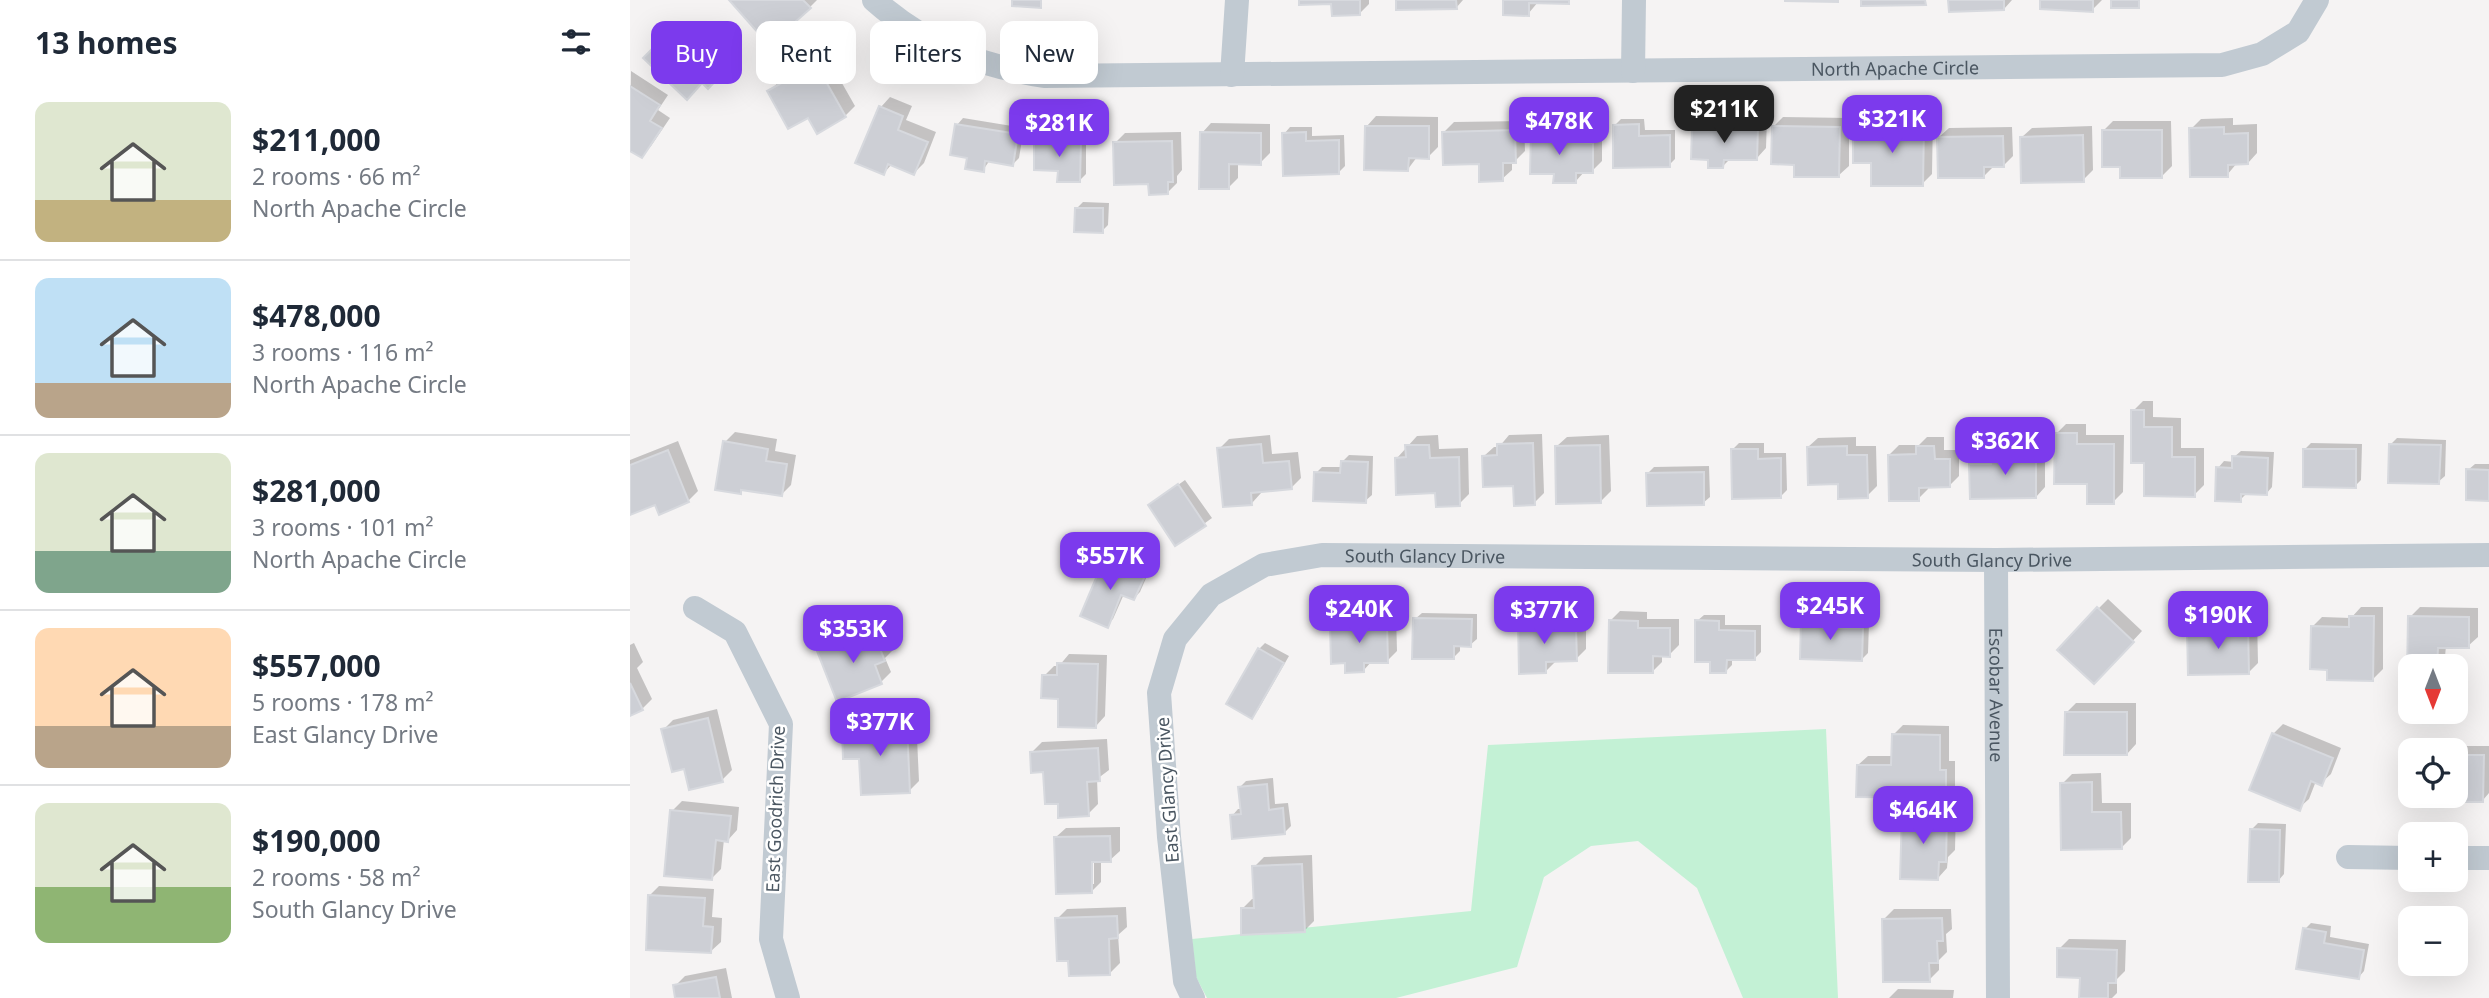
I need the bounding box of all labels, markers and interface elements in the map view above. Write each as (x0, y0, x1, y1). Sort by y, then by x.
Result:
chip: Buy (651, 21, 742, 84)
chip: Rent (756, 21, 856, 84)
chip: Filters (870, 21, 986, 84)
chip: New (1000, 21, 1098, 84)
text: 13 homes (35, 22, 178, 63)
icon: filters (557, 23, 595, 61)
street label: North Apache Circle (1811, 55, 1979, 81)
pin: $211K (1675, 86, 1773, 145)
text: $211K (1690, 92, 1758, 124)
pin: $321K (1843, 96, 1941, 155)
pin: $478K (1510, 97, 1608, 157)
pin: $281K (1010, 100, 1108, 159)
text: $321K (1858, 102, 1926, 134)
text: $478K (1525, 104, 1593, 136)
text: $281K (1025, 106, 1093, 138)
text: $211,000 (252, 119, 381, 160)
icon: home (91, 130, 175, 214)
text: 2 rooms · 66 m² (252, 160, 421, 192)
text: North Apache Circle (252, 192, 467, 224)
text: $478,000 (252, 295, 381, 336)
icon: home (91, 306, 175, 390)
text: 3 rooms · 116 m² (252, 336, 434, 368)
text: North Apache Circle (252, 368, 467, 400)
pin: $362K (1956, 418, 2054, 477)
text: $362K (1971, 424, 2039, 456)
text: $281,000 (252, 470, 381, 511)
icon: home (91, 481, 175, 565)
text: 3 rooms · 101 m² (252, 511, 434, 543)
pin: $557K (1061, 532, 1159, 592)
text: $557K (1076, 539, 1144, 571)
text: North Apache Circle (252, 543, 467, 575)
street label: South Glancy Drive (1345, 543, 1505, 568)
street label: South Glancy Drive (1912, 547, 2072, 572)
pin: $245K (1781, 582, 1879, 642)
pin: $240K (1310, 586, 1408, 645)
pin: $377K (1495, 586, 1593, 646)
text: $245K (1796, 589, 1864, 621)
text: $240K (1325, 592, 1393, 624)
pin: $190K (2169, 592, 2267, 651)
text: $377K (1510, 593, 1578, 625)
text: $190K (2184, 598, 2252, 630)
pin: $353K (804, 606, 902, 665)
text: $353K (819, 612, 887, 644)
street label: Escobar Avenue (1984, 628, 2009, 762)
text: $557,000 (252, 645, 381, 686)
north arrow (2398, 654, 2468, 724)
map controls (2398, 654, 2468, 976)
icon: home (91, 656, 175, 740)
text: 5 rooms · 178 m² (252, 686, 434, 718)
pin: $377K (831, 698, 929, 758)
text: $377K (846, 705, 914, 737)
street label: East Glancy Drive (1150, 716, 1184, 864)
text: East Glancy Drive (252, 718, 438, 750)
street label: East Goodrich Drive (760, 725, 790, 893)
button: locate (2398, 738, 2468, 808)
pin: $464K (1874, 786, 1972, 846)
text: $464K (1889, 793, 1957, 825)
text: $190,000 (252, 820, 381, 861)
button: + (2398, 822, 2468, 892)
icon: home (91, 831, 175, 915)
text: 2 rooms · 58 m² (252, 861, 421, 893)
text: South Glancy Drive (252, 893, 457, 925)
button: − (2398, 906, 2468, 976)

